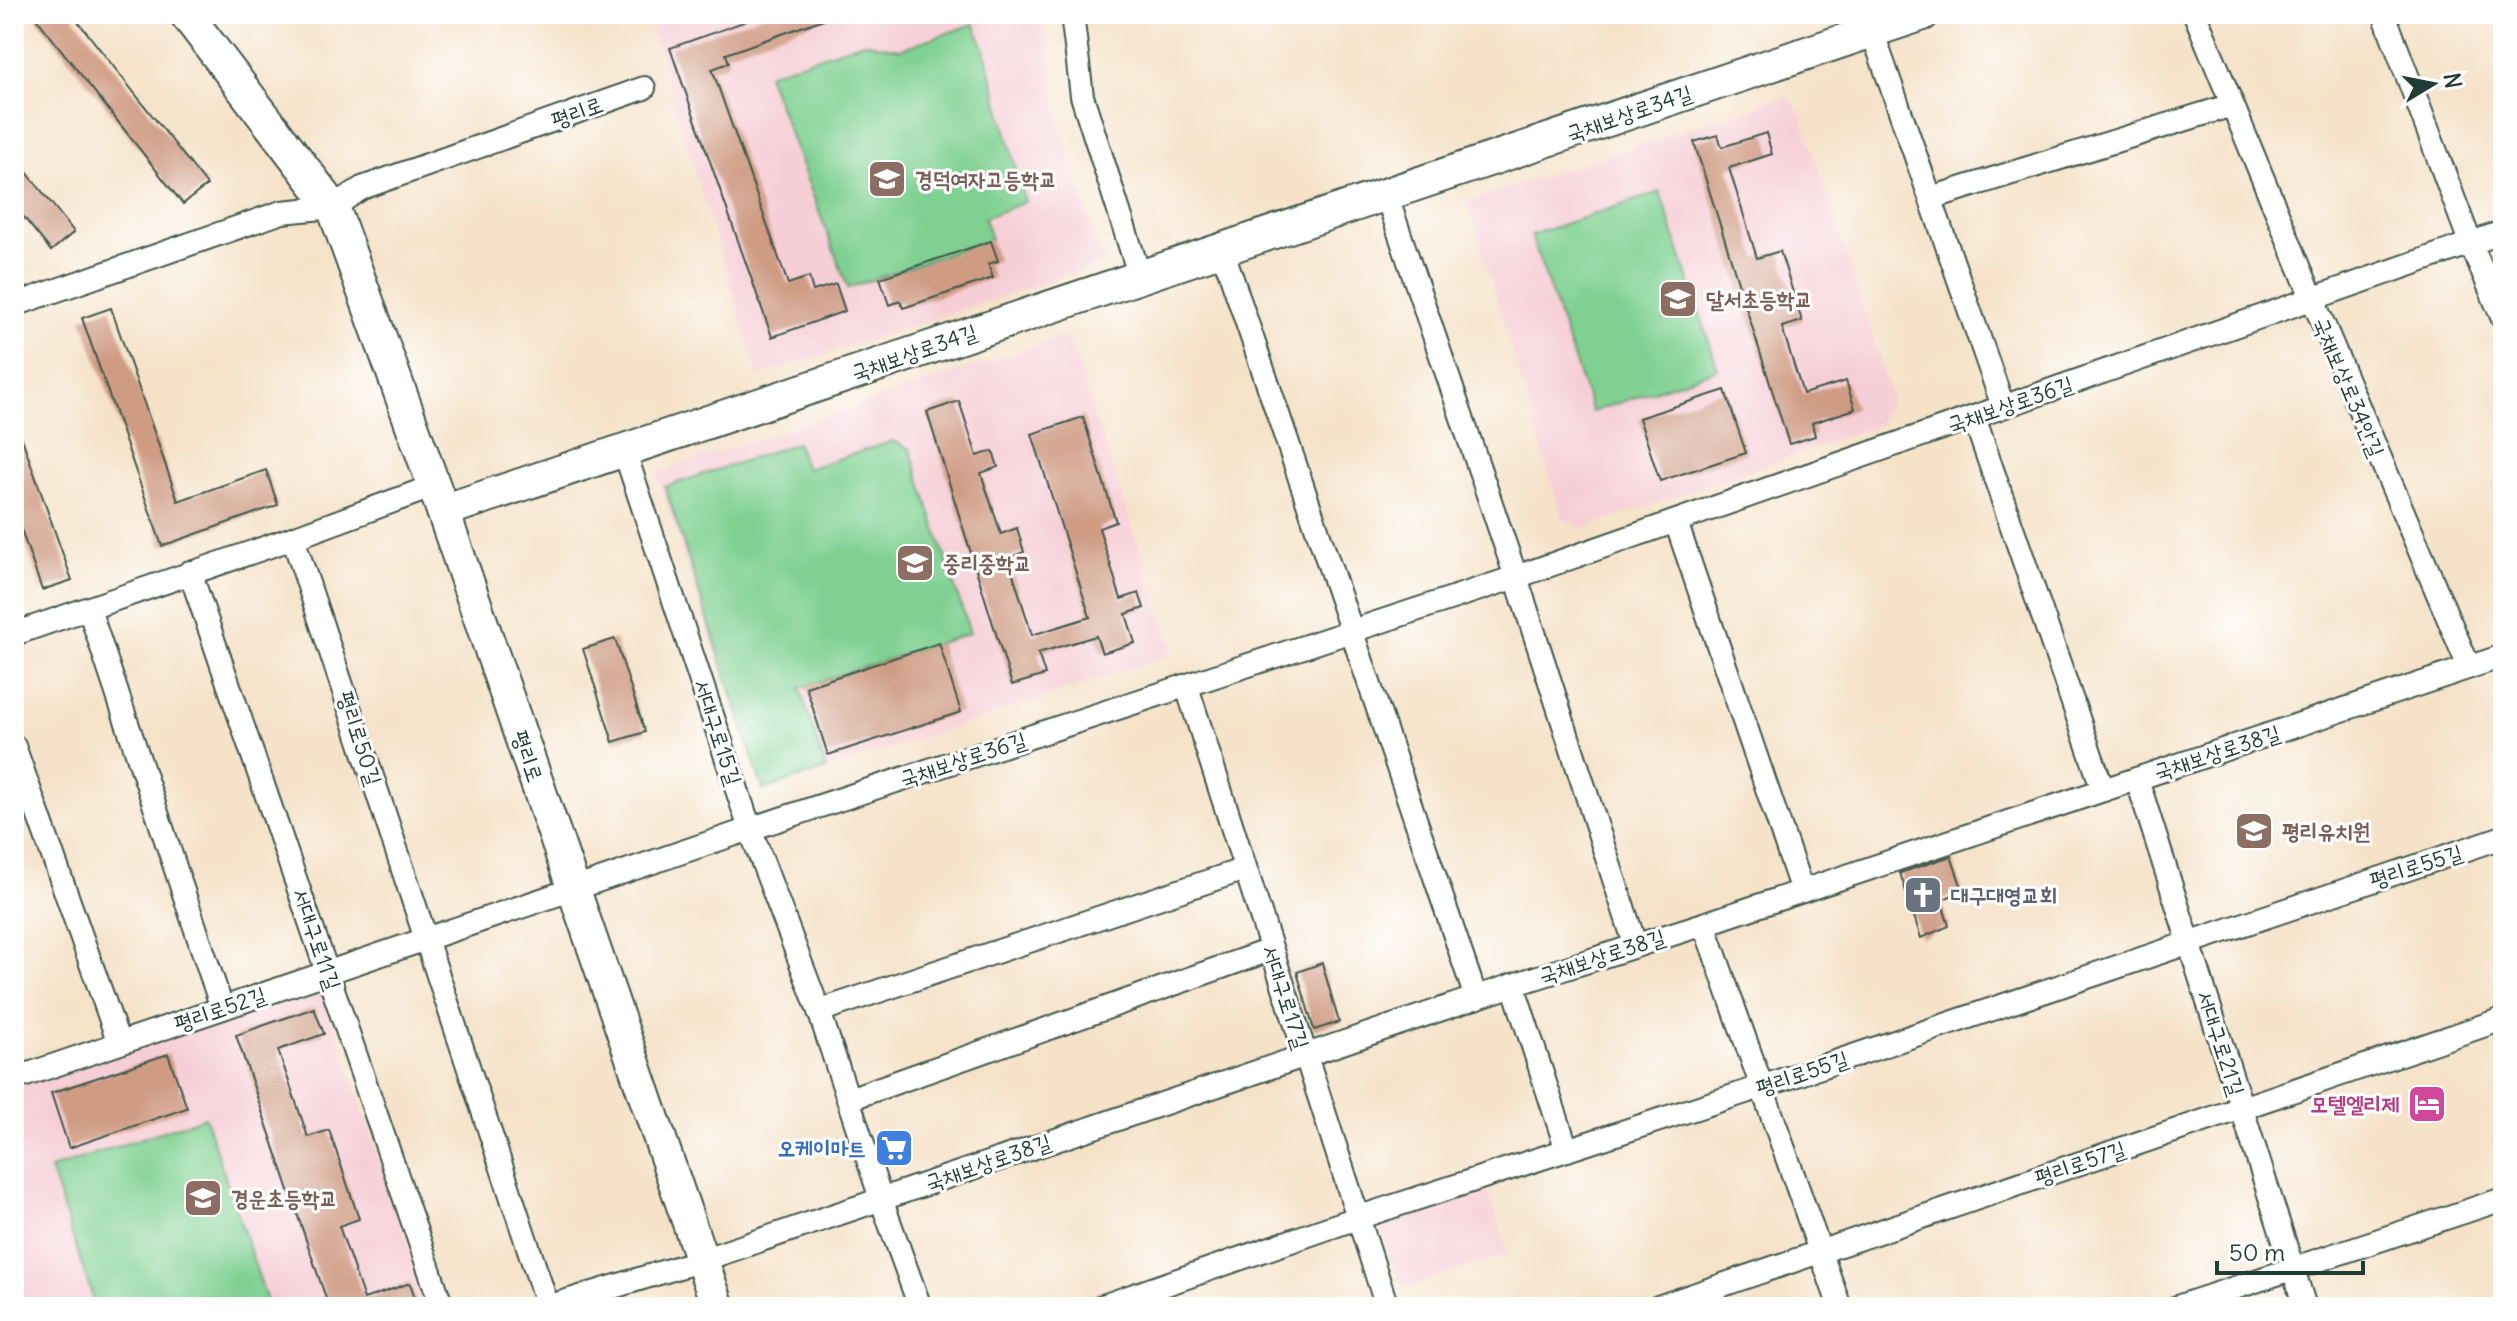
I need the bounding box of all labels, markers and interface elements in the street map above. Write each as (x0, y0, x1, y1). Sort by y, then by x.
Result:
north arrow (2393, 44, 2473, 124)
text: N (2438, 71, 2468, 90)
street label: 국채보상로34길 (1562, 78, 1696, 148)
street label: 평리로 (547, 90, 607, 134)
school or university icon: 경덕여자고등학교 (866, 158, 908, 200)
place label: 경덕여자고등학교 (915, 165, 1057, 193)
school or university icon: 달서초등학교 (1657, 278, 1699, 320)
place label: 달서초등학교 (1706, 285, 1812, 313)
street label: 국채보상로34안길 (2307, 313, 2391, 461)
street label: 국채보상로34길 (847, 317, 981, 387)
street label: 국채보상로36길 (1943, 369, 2077, 439)
school or university icon: 중리중학교 (894, 542, 936, 584)
place label: 중리중학교 (943, 549, 1032, 577)
street label: 서대구로15길 (688, 675, 748, 789)
street label: 평리로50길 (332, 687, 389, 789)
street label: 국채보상로38길 (2150, 718, 2284, 786)
street label: 국채보상로36길 (896, 725, 1030, 793)
street label: 평리로 (506, 726, 550, 786)
school or university icon: 평리유치원 (2233, 810, 2275, 852)
place label: 평리유치원 (2282, 817, 2371, 845)
street label: 평리로55길 (2366, 838, 2466, 894)
church icon: 대구대영교회 (1902, 874, 1944, 916)
place label: 대구대영교회 (1951, 881, 2057, 909)
street label: 서대구로11길 (287, 884, 348, 994)
street label: 국채보상로38길 (1535, 922, 1669, 990)
street label: 서대구로17길 (1256, 941, 1316, 1053)
street label: 평리로52길 (170, 980, 270, 1038)
street label: 서대구로21길 (2191, 987, 2251, 1100)
street label: 평리로55길 (1752, 1044, 1852, 1102)
hotel icon: 모텔엘리제 (2406, 1083, 2448, 1125)
place label: 모텔엘리제 (2310, 1090, 2399, 1118)
supermarket icon: 오케이마트 (873, 1127, 915, 1169)
street label: 국채보상로38길 (921, 1127, 1055, 1197)
place label: 오케이마트 (777, 1134, 866, 1162)
street label: 평리로57길 (2031, 1134, 2129, 1192)
school or university icon: 경운초등학교 (182, 1177, 224, 1219)
place label: 경운초등학교 (231, 1184, 337, 1212)
scale bar (2217, 1225, 2363, 1275)
text: 50 m (2229, 1237, 2285, 1267)

